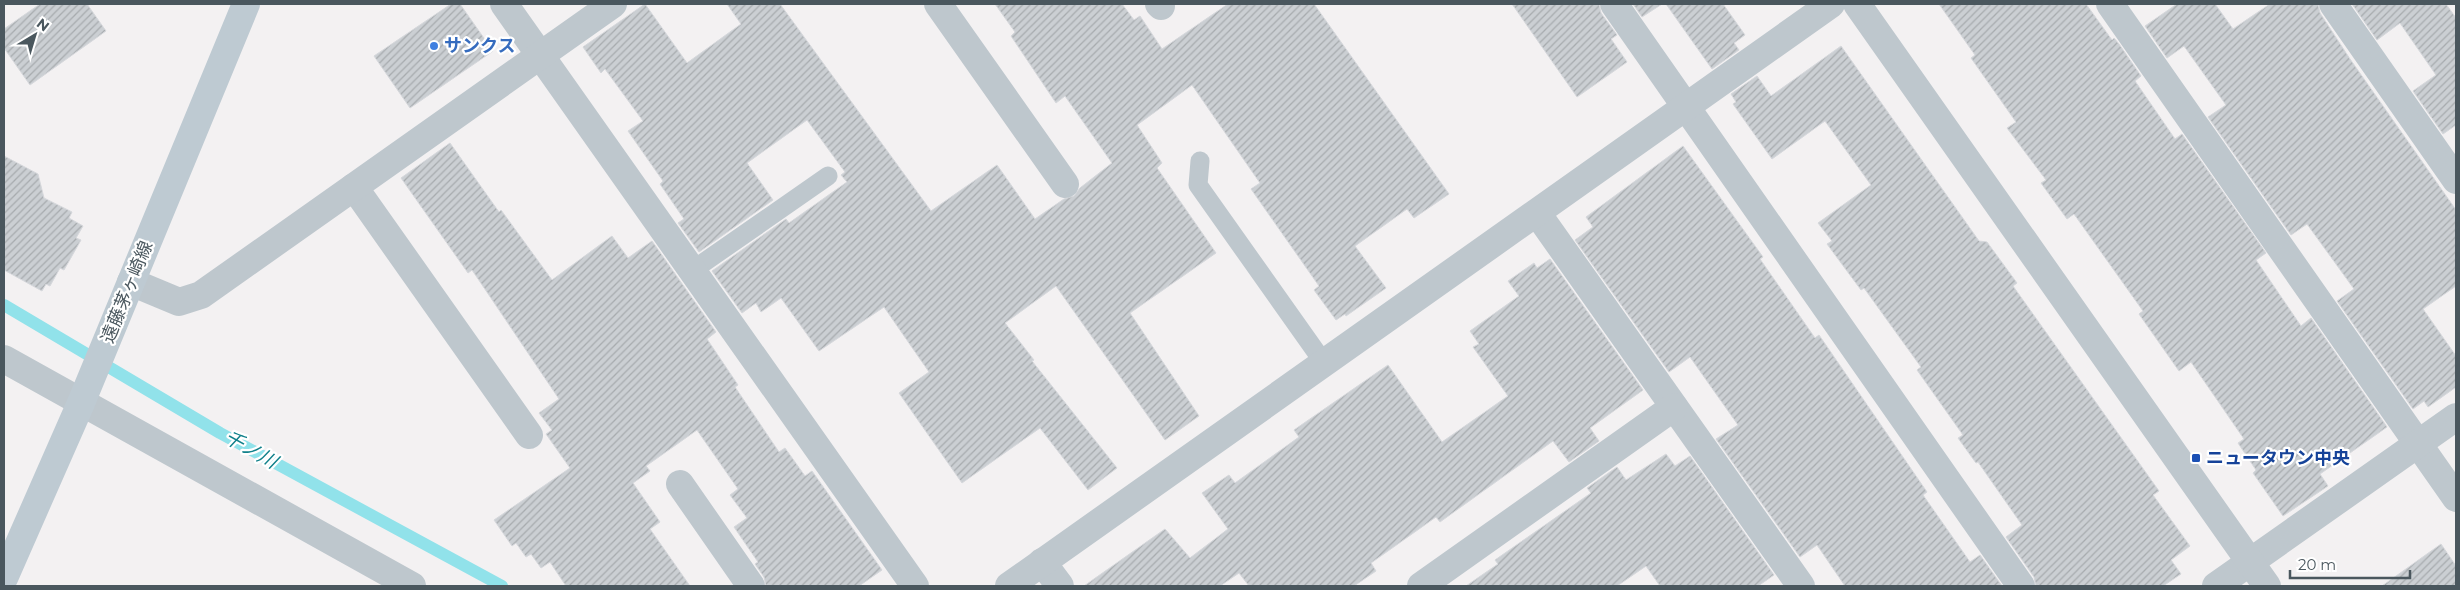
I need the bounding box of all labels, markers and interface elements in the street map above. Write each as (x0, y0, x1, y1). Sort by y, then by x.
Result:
north arrow (10, 10, 60, 60)
text: N (33, 14, 53, 35)
place label: サンクス (444, 35, 515, 57)
marker: サンクス (428, 40, 440, 52)
street label: 遠藤茅ヶ崎線 (97, 238, 157, 346)
water label: 千ノ川 (220, 426, 283, 474)
place label: ニュータウン中央 (2206, 447, 2350, 469)
marker: ニュータウン中央 (2190, 452, 2202, 464)
scale bar (2290, 548, 2410, 580)
text: 20 m (2298, 555, 2336, 574)

